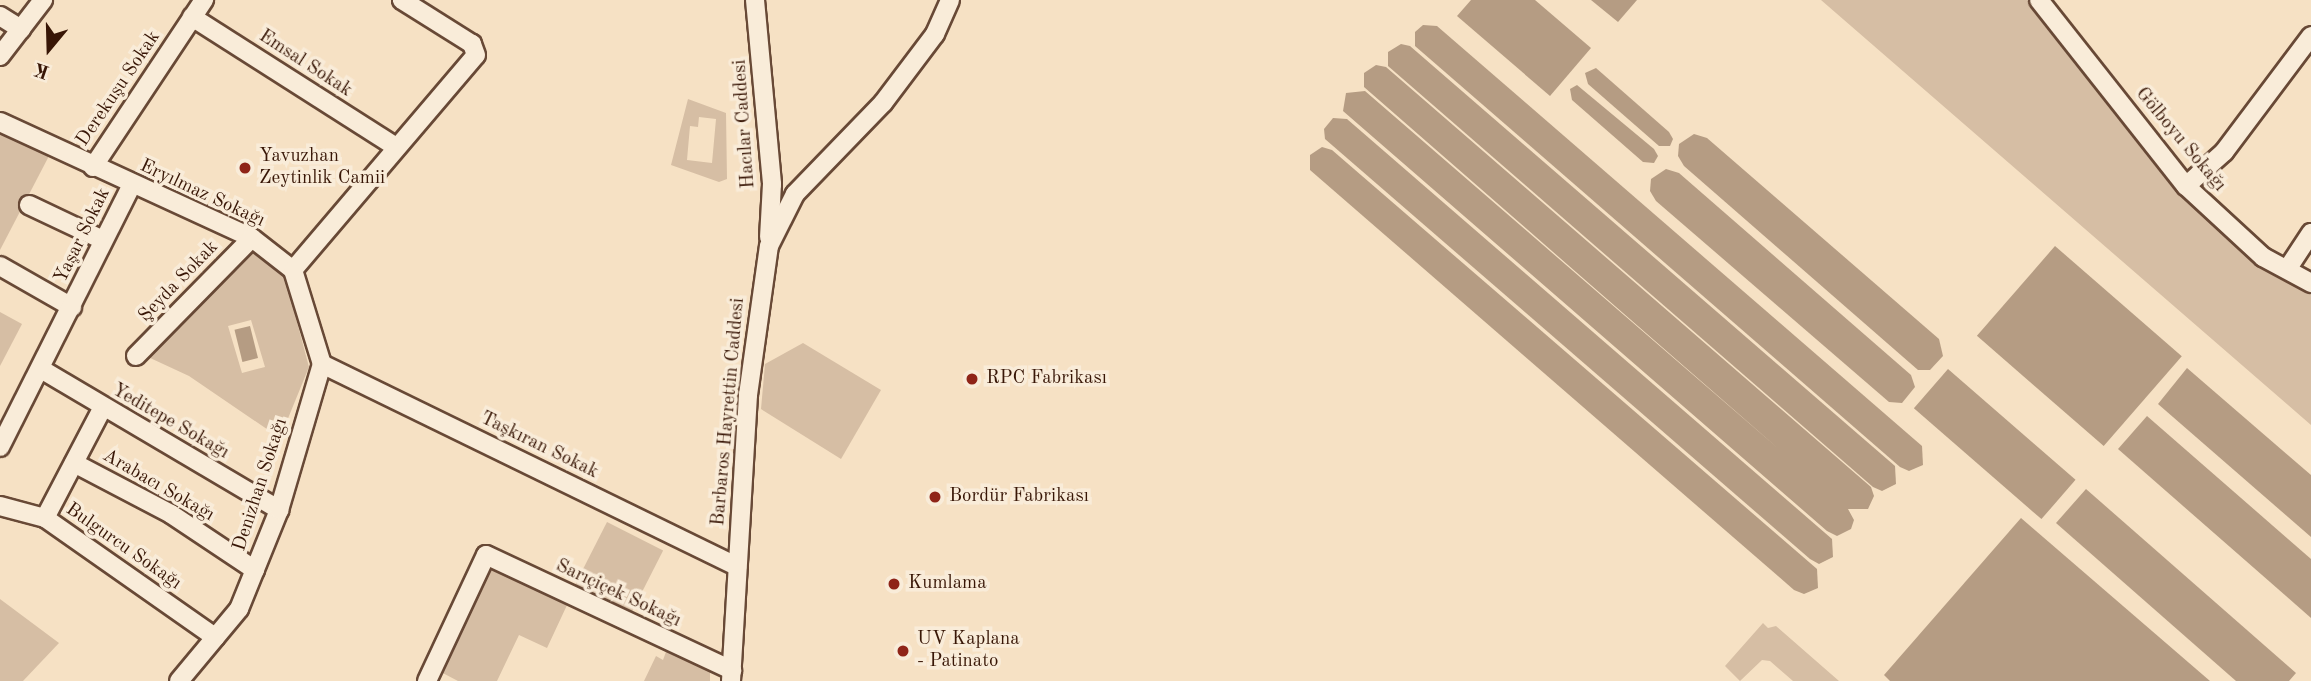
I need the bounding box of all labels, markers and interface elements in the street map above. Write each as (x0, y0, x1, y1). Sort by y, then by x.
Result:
north arrow (14, 14, 84, 84)
street label: Emsal Sokak (254, 25, 356, 103)
street label: Derekuşu Sokak (72, 27, 166, 151)
text: K (32, 58, 52, 81)
street label: Hacılar Caddesi (729, 59, 761, 189)
street label: Gölboyu Sokağı (2130, 83, 2230, 197)
place label: Yavuzhan Zeytinlik Camii (259, 146, 385, 190)
street label: Eryılmaz Sokağı (136, 155, 268, 233)
marker: Yavuzhan Zeytinlik Camii (237, 160, 253, 176)
street label: Yaşar Sokak (50, 185, 116, 287)
street label: Şeyda Sokak (134, 236, 224, 328)
street label: Barbaros Hayrettin Caddesi (708, 297, 750, 527)
place label: RPC Fabrikası (986, 368, 1107, 390)
marker: RPC Fabrikası (964, 371, 980, 387)
street label: Yeditepe Sokağı (107, 379, 233, 465)
street label: Taşkıran Sokak (476, 408, 602, 484)
street label: Denizhan Sokağı (229, 416, 293, 554)
street label: Arabacı Sokağı (98, 445, 218, 527)
place label: Bordür Fabrikası (949, 486, 1089, 508)
marker: Bordür Fabrikası (927, 489, 943, 505)
street label: Bulgurcu Sokağı (61, 499, 185, 595)
street label: Sarıçiçek Sokağı (552, 555, 684, 633)
place label: Kumlama (908, 573, 987, 595)
marker: Kumlama (886, 576, 902, 592)
place label: UV Kaplana - Patinato (917, 629, 1020, 673)
marker: UV Kaplana - Patinato (895, 643, 911, 659)

